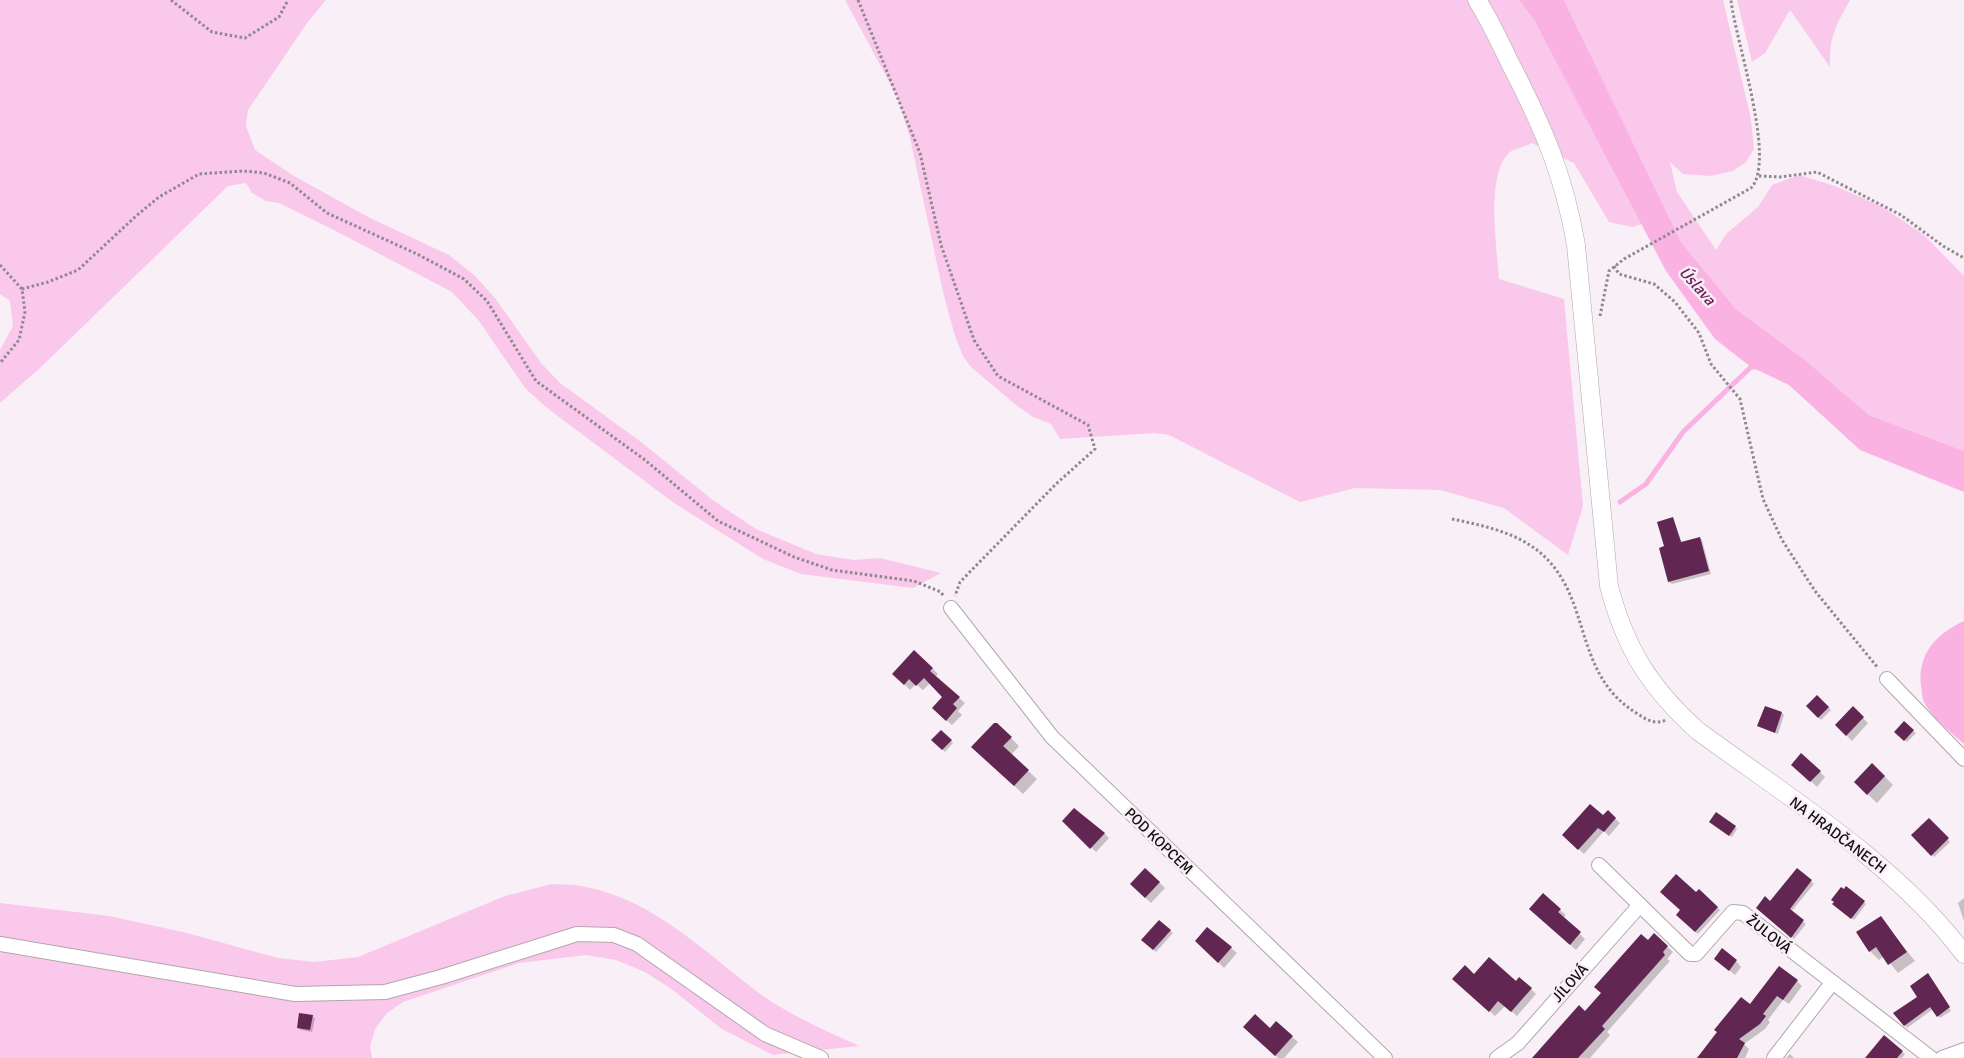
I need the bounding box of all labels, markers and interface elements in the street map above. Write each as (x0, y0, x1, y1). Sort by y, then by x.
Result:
water label: Úslava (1674, 263, 1720, 310)
street label: NA HRADČANECH (1786, 792, 1891, 877)
street label: POD KOPCEM (1121, 804, 1197, 878)
street label: ŽULOVÁ (1743, 910, 1796, 957)
street label: JÍLOVÁ (1547, 959, 1592, 1006)

